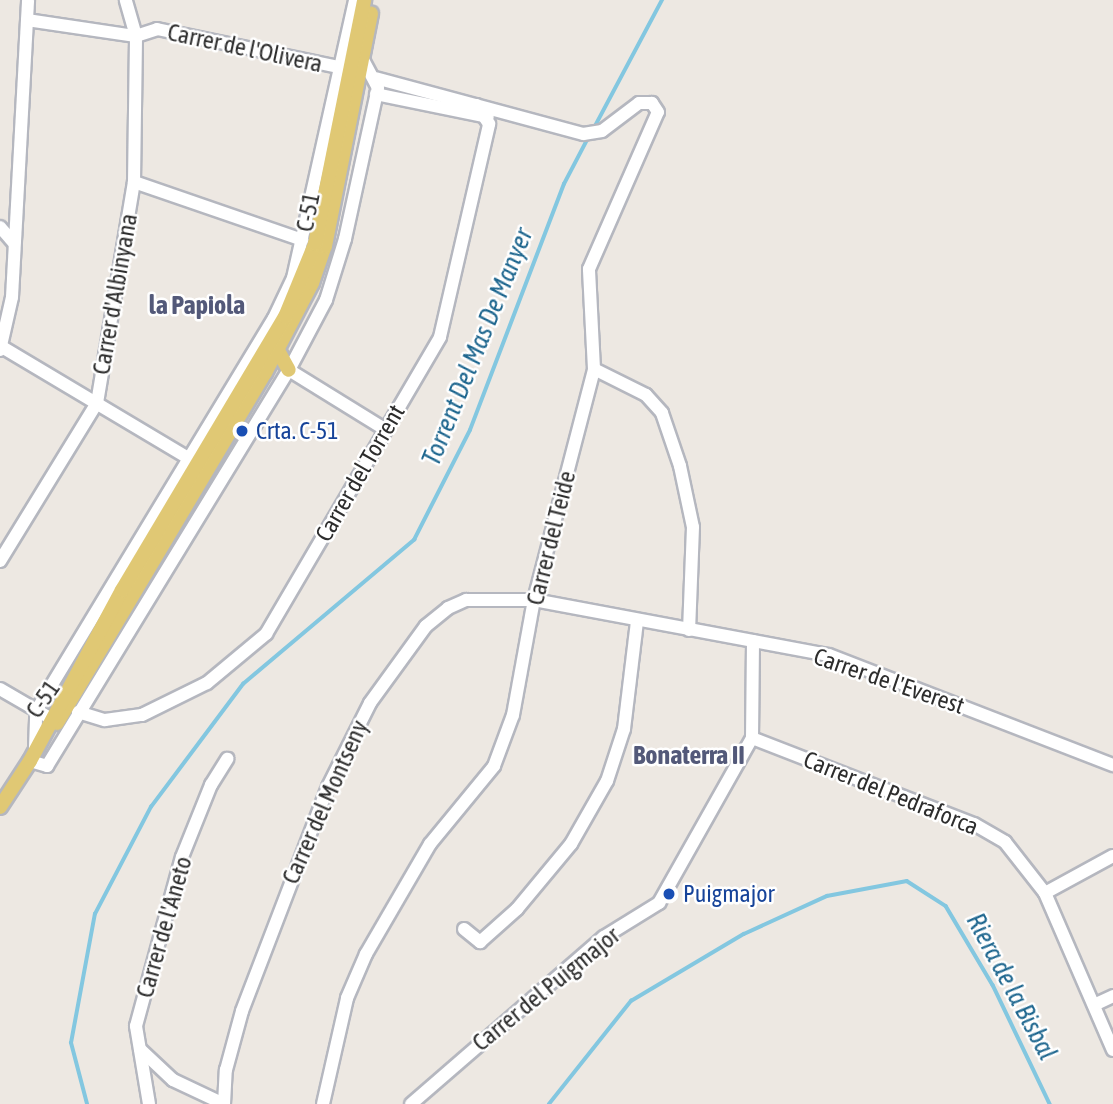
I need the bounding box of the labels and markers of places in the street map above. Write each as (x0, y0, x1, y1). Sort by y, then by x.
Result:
place label: Crta. C-51 (256, 417, 339, 445)
marker: Crta. C-51 (234, 423, 250, 439)
place label: Puigmajor (683, 880, 775, 908)
marker: Puigmajor (661, 886, 677, 902)

